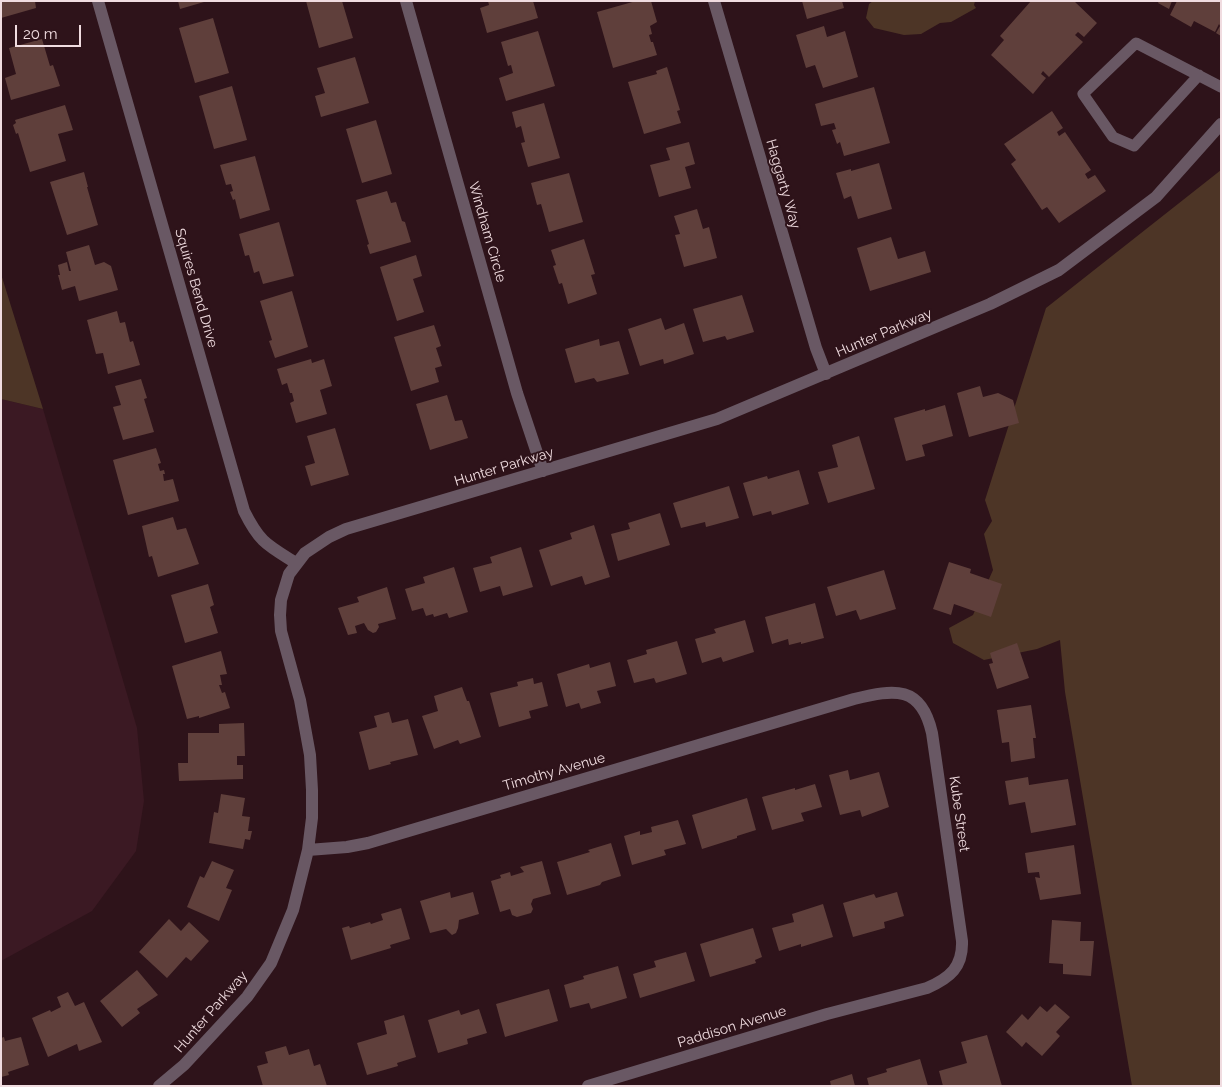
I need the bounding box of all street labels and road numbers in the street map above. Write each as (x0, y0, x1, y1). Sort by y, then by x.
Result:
street label: Haggarty Way (762, 137, 804, 231)
street label: Windham Circle (465, 180, 509, 284)
street label: Squires Bend Drive (171, 227, 221, 349)
street label: Hunter Parkway (833, 305, 935, 361)
street label: Hunter Parkway (452, 444, 556, 490)
street label: Timothy Avenue (501, 749, 607, 795)
street label: Kube Street (945, 775, 973, 853)
street label: Hunter Parkway (171, 968, 251, 1056)
street label: Paddison Avenue (676, 1002, 788, 1052)

